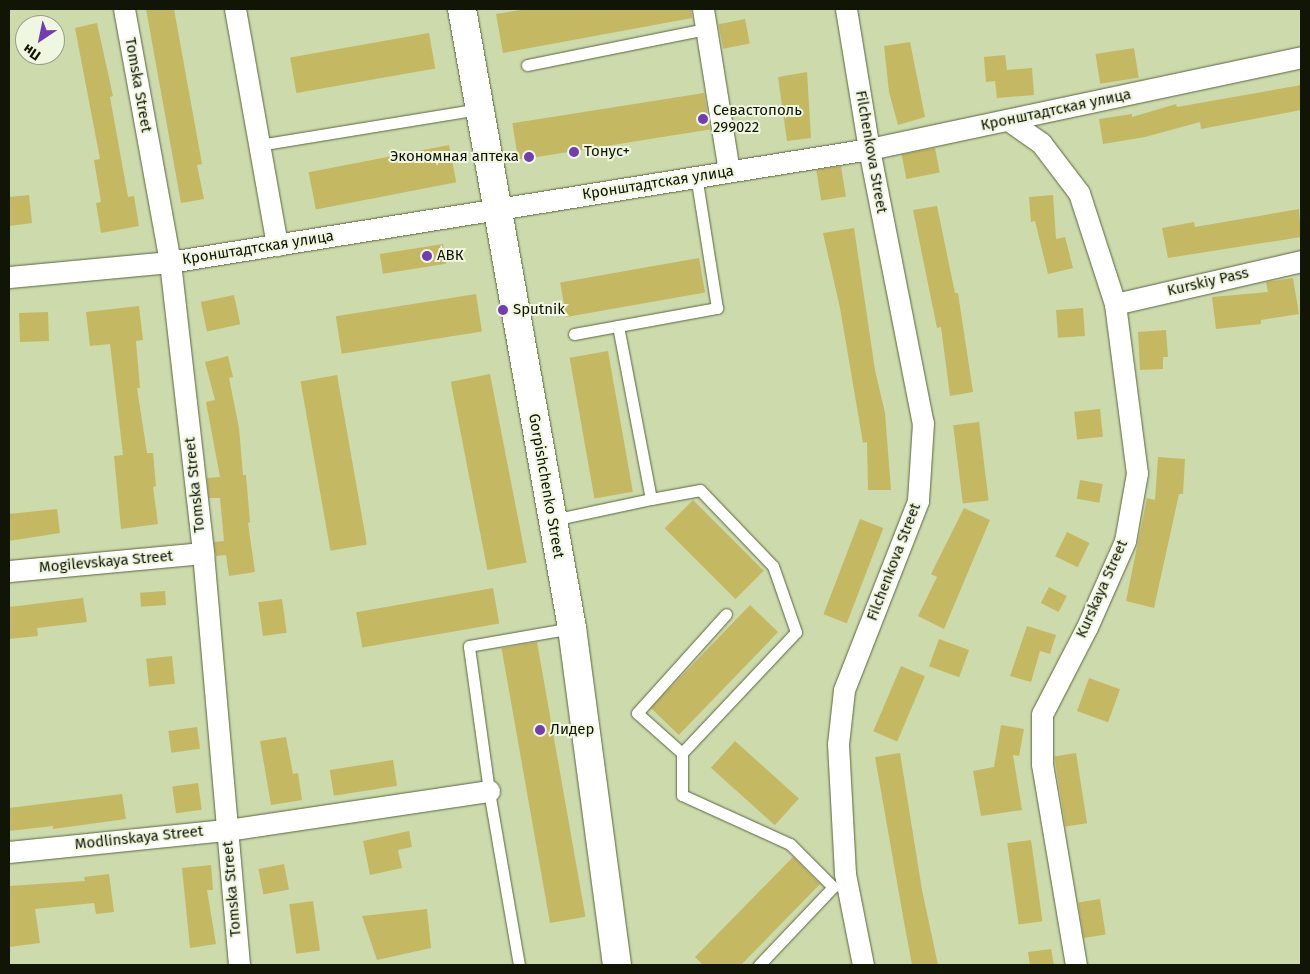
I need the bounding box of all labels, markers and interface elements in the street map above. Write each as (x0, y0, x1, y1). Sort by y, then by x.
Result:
north arrow (15, 15, 65, 65)
street label: Tomska Street (121, 36, 155, 134)
text: Пн (20, 40, 44, 64)
street label: Кронштадтская улица (979, 85, 1133, 135)
street label: Filchenkova Street (851, 89, 891, 215)
place label: Севастополь 299022 (713, 101, 802, 136)
marker: Севастополь 299022 (697, 113, 709, 125)
place label: Тонус+ (584, 143, 630, 161)
marker: Тонус+ (568, 146, 580, 158)
place label: Экономная аптека (390, 148, 519, 166)
marker: Экономная аптека (523, 151, 535, 163)
street label: Кронштадтская улица (581, 162, 735, 204)
street label: Кронштадтская улица (181, 227, 335, 269)
place label: АВК (437, 247, 464, 265)
marker: АВК (421, 250, 433, 262)
street label: Kurskiy Pass (1166, 264, 1250, 300)
place label: Sputnik (513, 301, 565, 319)
marker: Sputnik (497, 304, 509, 316)
street label: Gorpishchenko Street (524, 412, 568, 560)
street label: Tomska Street (181, 436, 209, 534)
street label: Filchenkova Street (863, 501, 925, 623)
street label: Kurskaya Street (1072, 537, 1132, 641)
street label: Mogilevskaya Street (38, 547, 174, 577)
place label: Лидер (550, 721, 594, 739)
marker: Лидер (534, 724, 546, 736)
street label: Modlinskaya Street (74, 822, 204, 854)
street label: Tomska Street (219, 840, 245, 938)

